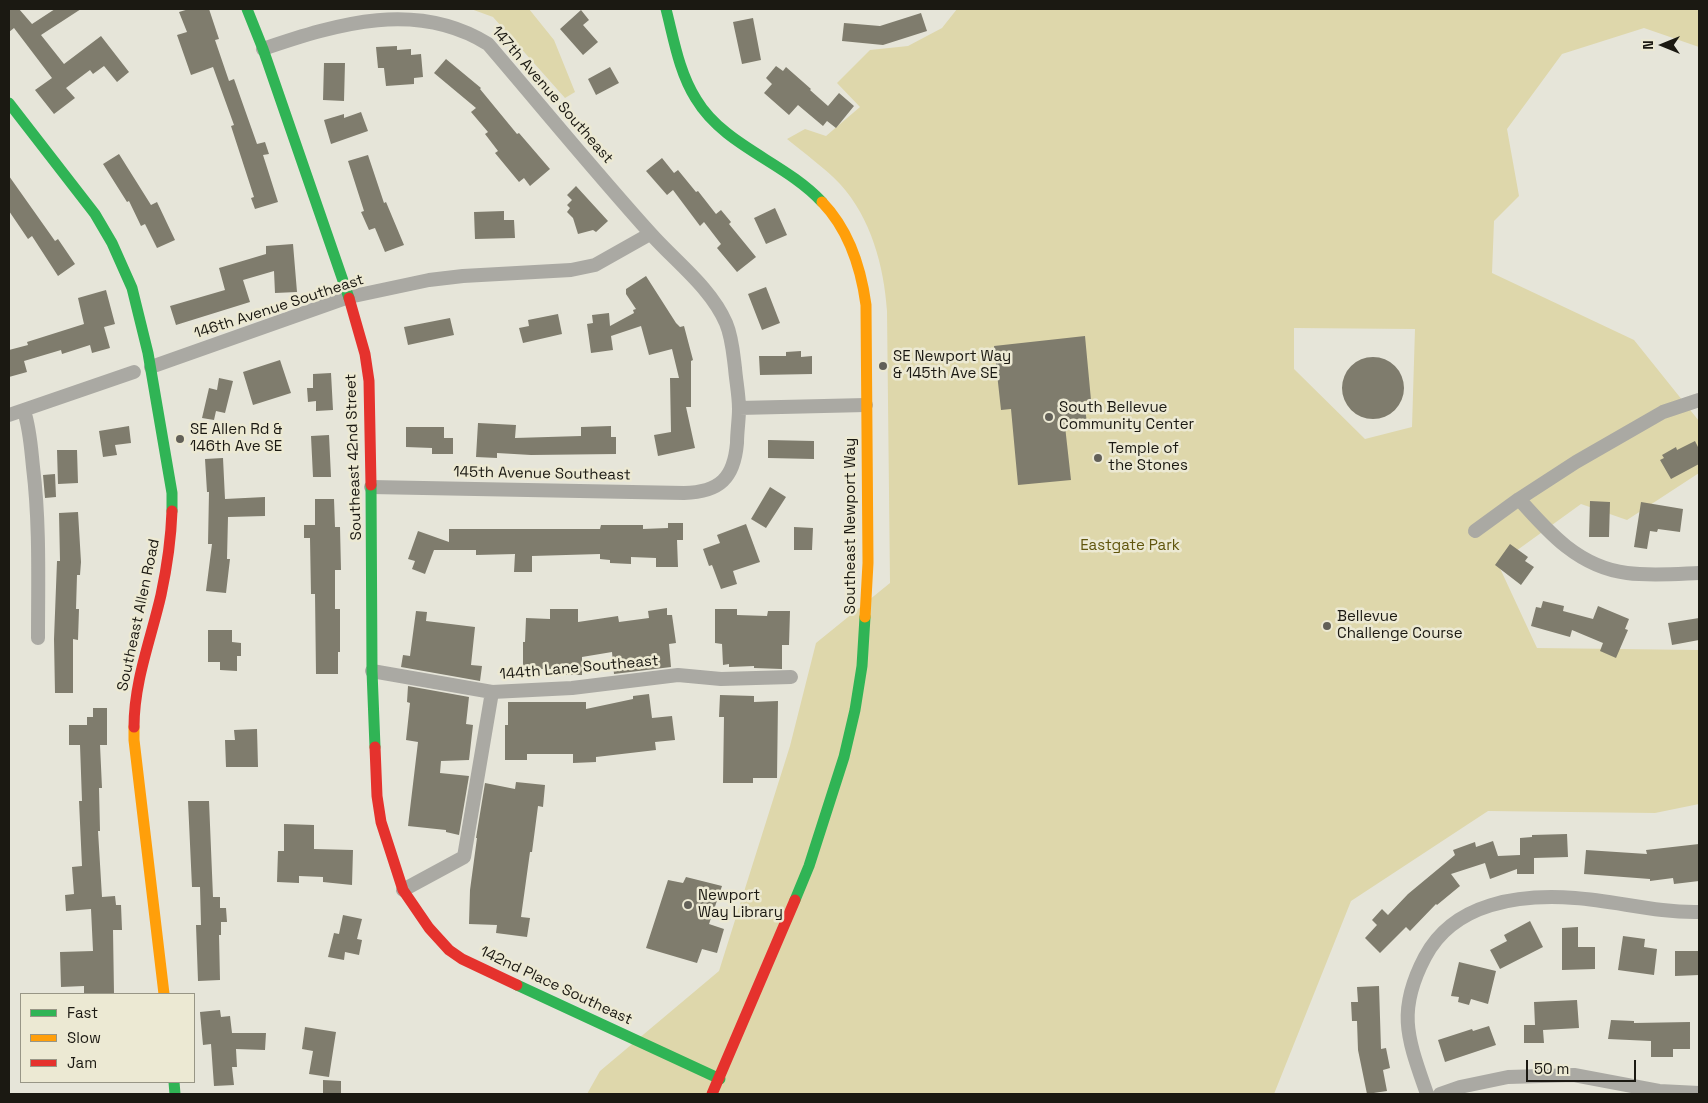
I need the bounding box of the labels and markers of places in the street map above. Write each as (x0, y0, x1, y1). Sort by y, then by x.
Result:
place label: SE Newport Way & 145th Ave SE (893, 348, 1011, 383)
marker: SE Newport Way & 145th Ave SE (877, 360, 889, 372)
place label: South Bellevue Community Center (1059, 399, 1194, 434)
marker: South Bellevue Community Center (1043, 411, 1055, 423)
place label: SE Allen Rd & 146th Ave SE (190, 421, 282, 456)
marker: SE Allen Rd & 146th Ave SE (174, 433, 186, 445)
place label: Temple of the Stones (1108, 440, 1188, 475)
marker: Temple of the Stones (1092, 452, 1104, 464)
place label: Bellevue Challenge Course (1337, 608, 1463, 643)
marker: Bellevue Challenge Course (1321, 620, 1333, 632)
place label: Newport Way Library (698, 887, 783, 922)
marker: Newport Way Library (682, 899, 694, 911)

